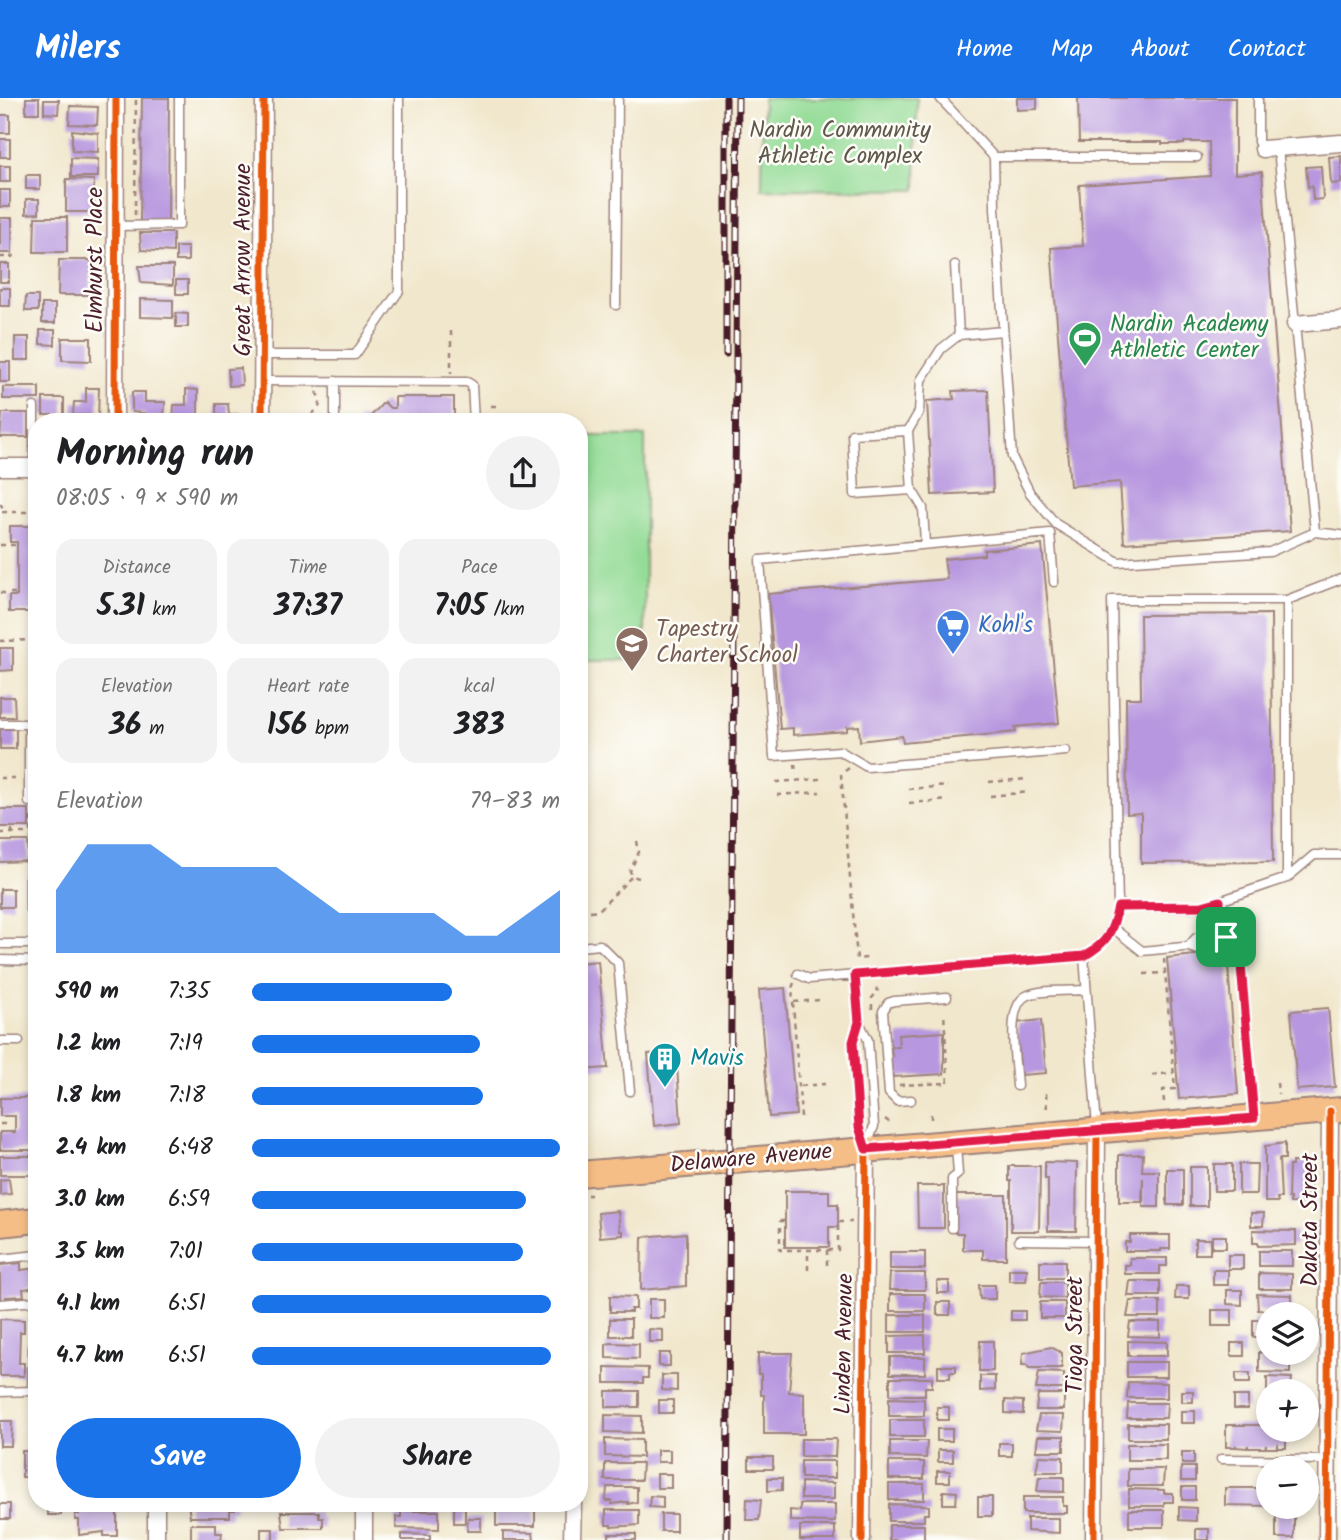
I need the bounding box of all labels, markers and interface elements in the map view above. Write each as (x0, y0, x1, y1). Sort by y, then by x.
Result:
text: Milers (35, 23, 121, 76)
text: Home (956, 30, 1013, 69)
text: Map (1051, 30, 1093, 69)
text: About (1131, 30, 1189, 69)
text: Contact (1227, 30, 1306, 69)
park label: Nardin Community Athletic Complex (749, 113, 931, 175)
street label: Great Arrow Avenue (226, 164, 262, 356)
street label: Elmhurst Place (78, 187, 114, 333)
place label: Nardin Academy Athletic Center (1110, 307, 1269, 369)
sports icon: Nardin Academy Athletic Center (1066, 319, 1104, 368)
text: Morning run (56, 425, 254, 485)
button: share (486, 436, 560, 510)
text: 08:05 · 9 × 590 m (56, 481, 238, 517)
text: Distance (103, 553, 171, 583)
text: Time (289, 553, 327, 583)
text: Pace (461, 553, 497, 583)
text: 5.31 (97, 583, 145, 631)
text: 37:37 (274, 583, 342, 631)
text: 7:05 (434, 583, 486, 631)
text: km (145, 595, 176, 625)
text: /km (486, 595, 525, 625)
supermarket icon: Kohl's (934, 607, 972, 656)
place label: Kohl's (978, 608, 1033, 644)
place label: Tapestry Charter School (656, 612, 798, 674)
school or university icon: Tapestry Charter School (613, 624, 651, 673)
text: Elevation (101, 672, 173, 702)
text: Heart rate (267, 672, 349, 702)
text: kcal (464, 672, 495, 702)
text: 36 (109, 702, 142, 750)
text: 156 (267, 702, 307, 750)
text: 383 (454, 702, 505, 750)
text: m (142, 714, 164, 744)
text: bpm (307, 714, 349, 744)
text: Elevation (56, 784, 143, 820)
text: 79–83 m (470, 784, 560, 820)
pin (1196, 907, 1256, 967)
icon: arrive (1207, 918, 1245, 956)
text: 590 m (56, 974, 119, 1010)
text: 7:35 (168, 974, 210, 1010)
text: 1.2 km (56, 1026, 121, 1062)
text: 7:19 (168, 1026, 203, 1062)
building icon: Mavis (646, 1040, 684, 1089)
place label: Mavis (690, 1041, 744, 1077)
text: 1.8 km (56, 1078, 121, 1114)
text: 7:18 (168, 1078, 205, 1114)
text: 2.4 km (56, 1130, 126, 1166)
text: 6:48 (168, 1130, 213, 1166)
street label: Delaware Avenue (668, 1134, 834, 1184)
street label: Dakota Street (1293, 1152, 1329, 1287)
text: 3.0 km (56, 1182, 125, 1218)
text: 6:59 (168, 1182, 210, 1218)
text: 3.5 km (56, 1234, 125, 1270)
text: 7:01 (168, 1234, 203, 1270)
street label: Linden Avenue (826, 1273, 864, 1415)
street label: Tioga Street (1058, 1275, 1094, 1394)
text: 4.1 km (56, 1286, 120, 1322)
text: 6:51 (168, 1286, 206, 1322)
map controls (1256, 1302, 1319, 1519)
button: layers (1256, 1302, 1319, 1365)
text: 4.7 km (56, 1338, 124, 1374)
text: 6:51 (168, 1338, 206, 1374)
button: + (1256, 1379, 1319, 1442)
button: Save (56, 1418, 301, 1498)
button: Share (315, 1418, 560, 1498)
button: − (1256, 1456, 1319, 1519)

